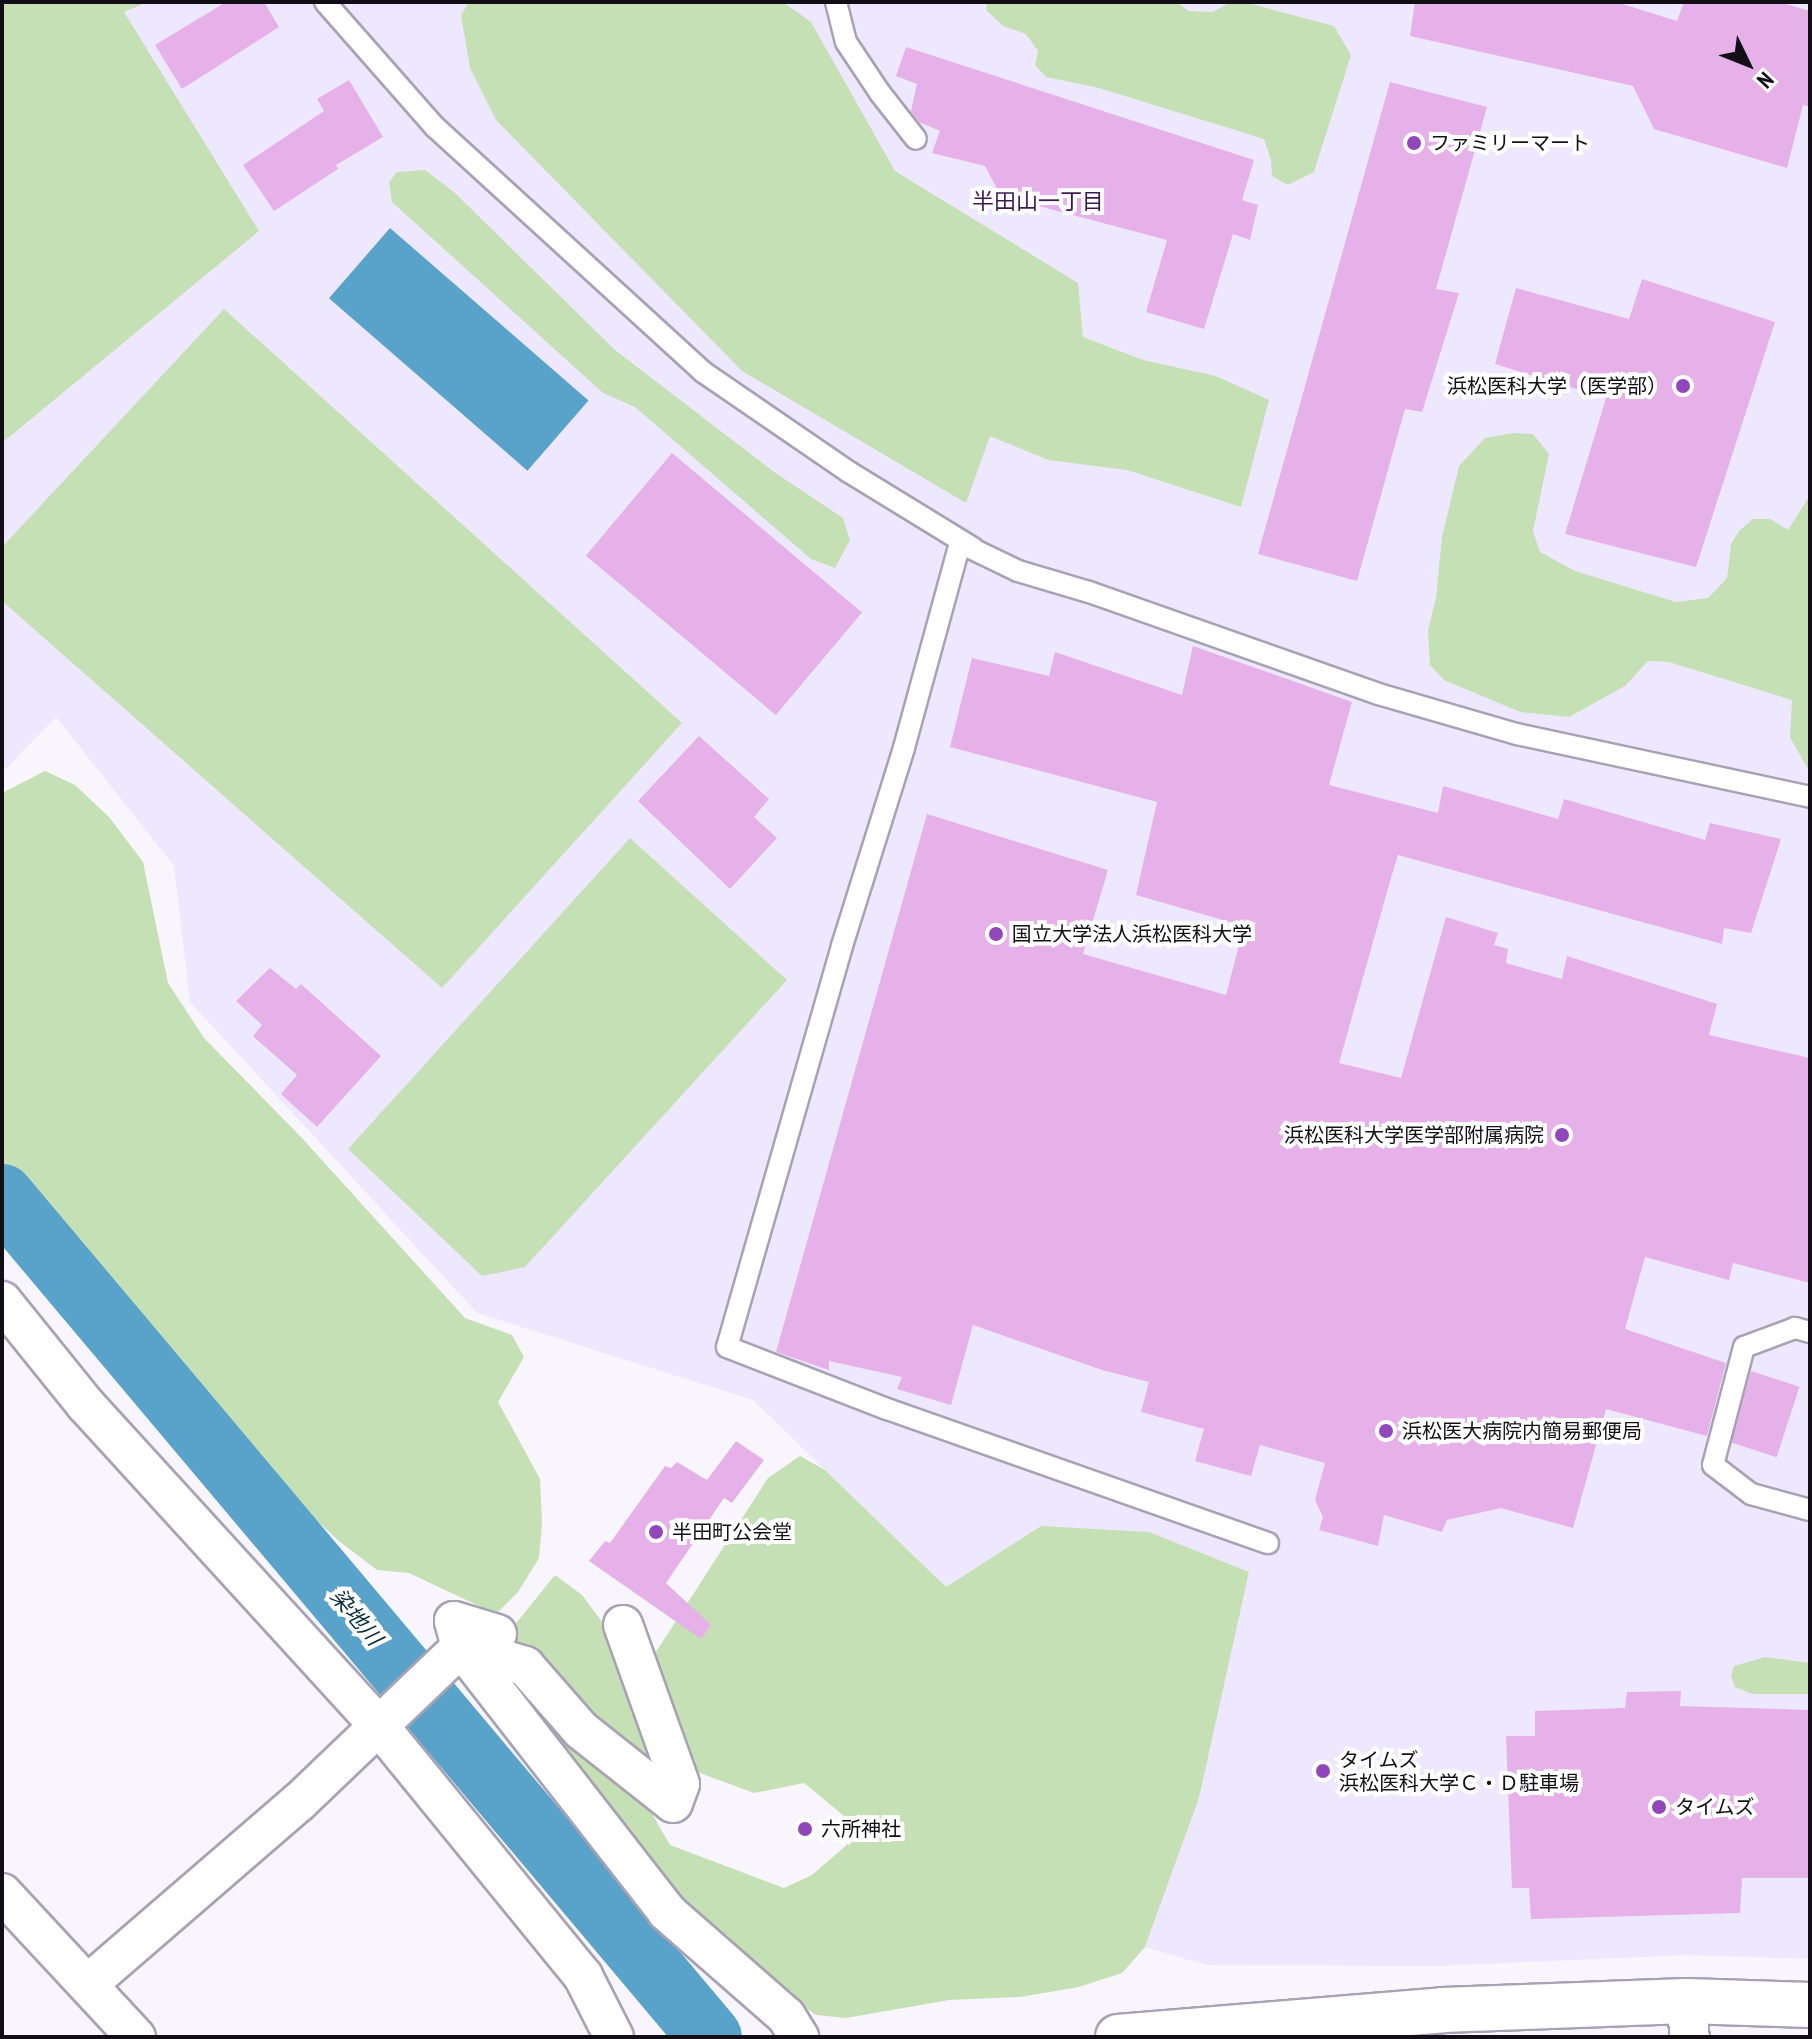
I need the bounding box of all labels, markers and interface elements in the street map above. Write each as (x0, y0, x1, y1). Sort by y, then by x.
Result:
north arrow (1708, 24, 1788, 104)
text: N (1751, 66, 1780, 94)
place label: ファミリーマート (1430, 131, 1590, 155)
marker: ファミリーマート (1405, 134, 1423, 152)
district label: 半田山一丁目 (972, 189, 1104, 215)
place label: 浜松医科大学（医学部） (1447, 374, 1667, 398)
marker: 浜松医科大学（医学部） (1674, 377, 1692, 395)
place label: 国立大学法人浜松医科大学 (1012, 922, 1252, 946)
marker: 国立大学法人浜松医科大学 (987, 925, 1005, 943)
place label: 浜松医科大学医学部附属病院 (1284, 1123, 1544, 1147)
marker: 浜松医科大学医学部附属病院 (1551, 1124, 1573, 1146)
place label: 浜松医大病院内簡易郵便局 (1402, 1419, 1642, 1443)
marker: 浜松医大病院内簡易郵便局 (1377, 1422, 1395, 1440)
place label: 半田町公会堂 (672, 1520, 792, 1544)
marker: 半田町公会堂 (647, 1523, 665, 1541)
water label: 染地川 (325, 1583, 387, 1651)
place label: タイムズ 浜松医科大学Ｃ・Ｄ駐車場 (1339, 1748, 1579, 1795)
marker: タイムズ 浜松医科大学Ｃ・Ｄ駐車場 (1314, 1762, 1332, 1780)
place label: タイムズ (1675, 1795, 1755, 1819)
marker: タイムズ (1650, 1798, 1668, 1816)
place label: 六所神社 (821, 1817, 901, 1841)
marker: 六所神社 (796, 1820, 814, 1838)

